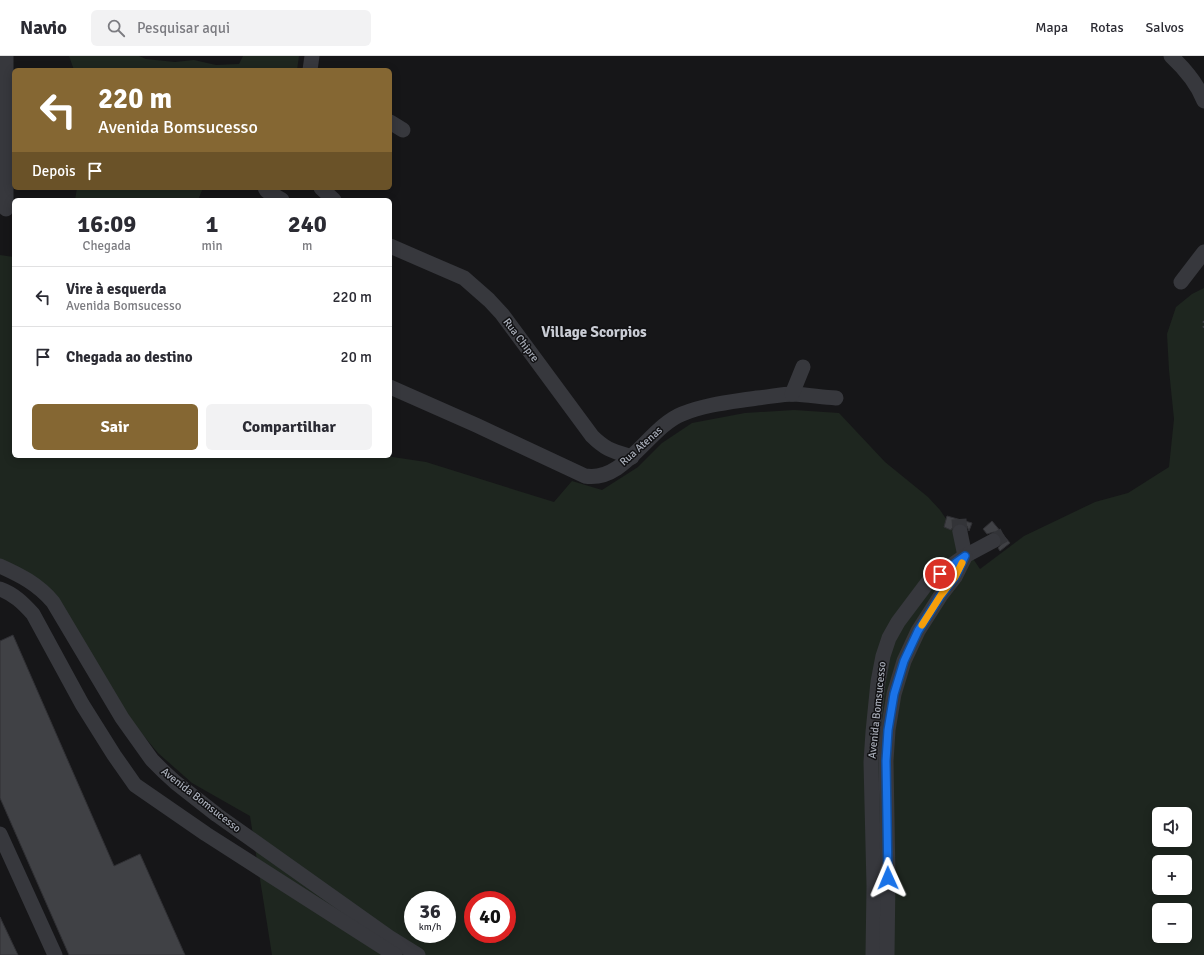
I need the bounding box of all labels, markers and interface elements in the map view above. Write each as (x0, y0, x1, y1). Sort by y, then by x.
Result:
search box (91, 10, 371, 46)
text: Navio (20, 16, 67, 40)
icon: search (105, 17, 127, 39)
text: Pesquisar aqui (137, 19, 230, 37)
text: Mapa (1035, 19, 1068, 36)
text: Rotas (1090, 19, 1124, 36)
text: Salvos (1146, 19, 1184, 36)
text: 220 m (98, 82, 172, 116)
icon: left (32, 84, 84, 136)
text: Avenida Bomsucesso (98, 116, 258, 138)
icon: arrive (84, 160, 106, 182)
text: Depois (32, 162, 76, 180)
text: 16:09 (77, 209, 136, 239)
text: 1 (206, 209, 218, 239)
text: 240 (288, 209, 327, 239)
text: Chegada (83, 238, 131, 254)
text: min (202, 238, 223, 254)
text: m (302, 238, 312, 254)
text: Vire à esquerda (66, 280, 166, 298)
icon: left (32, 286, 54, 308)
text: 220 m (332, 288, 372, 306)
text: Avenida Bomsucesso (66, 298, 181, 314)
street label: Rua Chipre (500, 316, 542, 364)
district label: Village Scorpios (541, 323, 647, 341)
icon: arrive (32, 346, 54, 368)
text: Chegada ao destino (66, 348, 193, 366)
text: 20 m (341, 348, 372, 366)
button: Sair (32, 404, 198, 450)
button: Compartilhar (206, 404, 372, 450)
street label: Rua Atenas (617, 423, 665, 468)
pin (923, 557, 957, 591)
icon: arrive (929, 563, 951, 585)
street label: Avenida Bomsucesso (865, 660, 889, 759)
street label: Avenida Bomsucesso (159, 765, 244, 835)
map controls (1152, 807, 1192, 943)
button: sound (1152, 807, 1192, 847)
button: + (1152, 855, 1192, 895)
position arrow (867, 857, 909, 899)
speed limit sign: 40 (464, 891, 516, 943)
text: 36 (419, 899, 441, 924)
button: − (1152, 903, 1192, 943)
text: km/h (419, 921, 441, 933)

